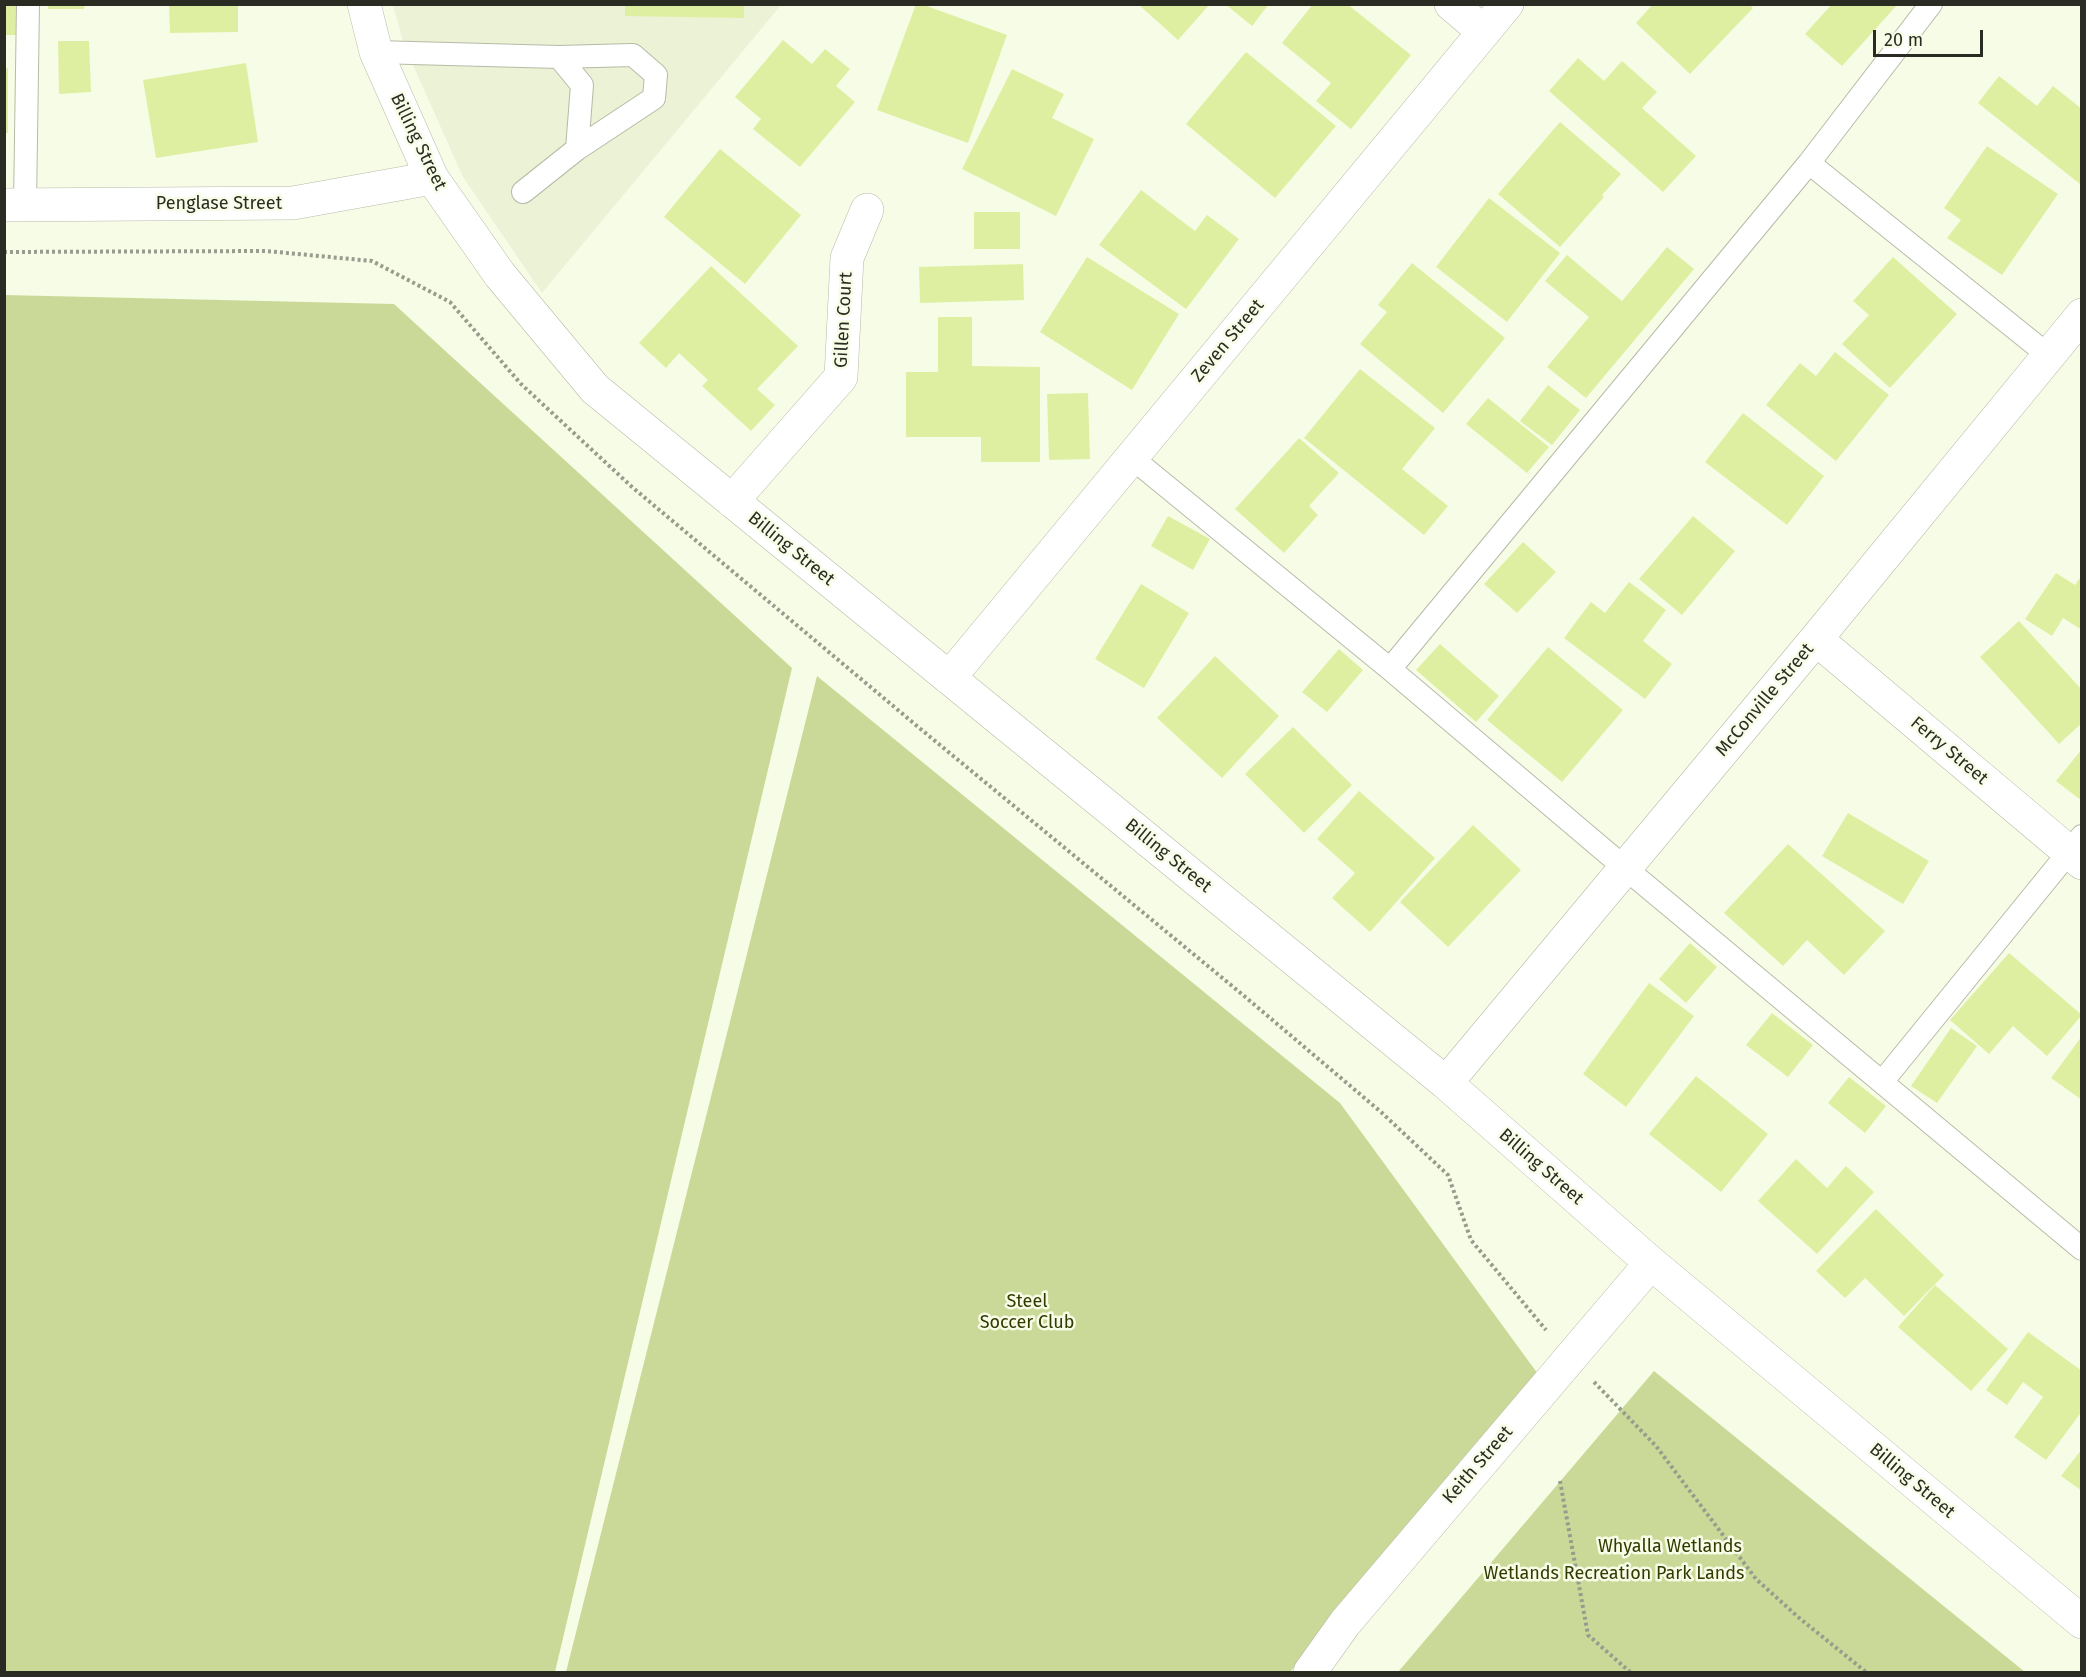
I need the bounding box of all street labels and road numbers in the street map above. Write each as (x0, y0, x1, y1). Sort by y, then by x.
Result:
street label: Billing Street (385, 90, 451, 194)
street label: Penglase Street (156, 193, 282, 215)
street label: Gillen Court (831, 271, 857, 369)
street label: Zeven Street (1187, 295, 1269, 387)
street label: Billing Street (743, 508, 839, 590)
street label: McConville Street (1711, 639, 1819, 761)
street label: Ferry Street (1906, 712, 1992, 790)
street label: Billing Street (1120, 815, 1216, 897)
street label: Billing Street (1494, 1124, 1588, 1210)
street label: Keith Street (1438, 1422, 1518, 1508)
street label: Billing Street (1865, 1439, 1959, 1523)

